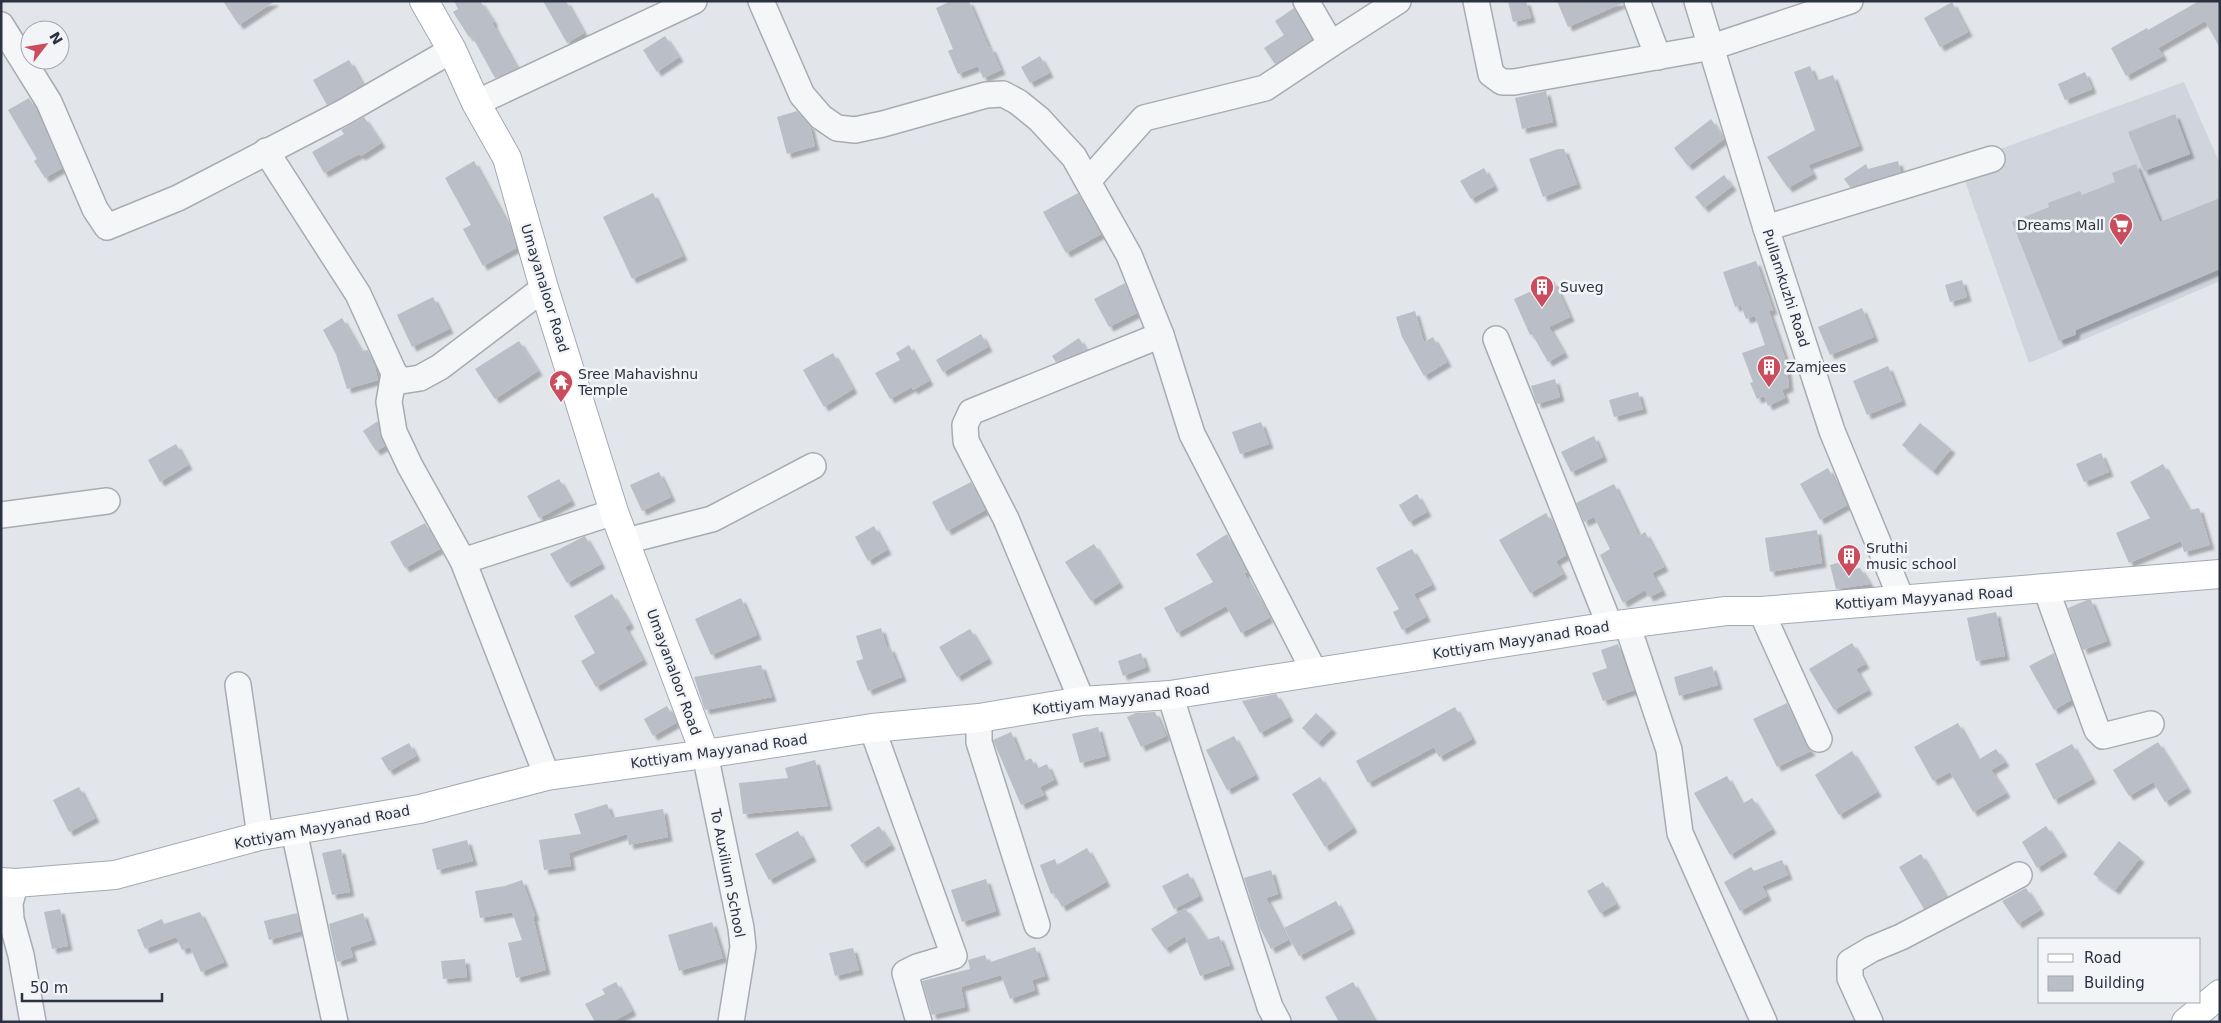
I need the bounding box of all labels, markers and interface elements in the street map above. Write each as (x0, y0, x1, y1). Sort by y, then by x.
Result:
north arrow (20, 20, 70, 70)
text: N (46, 29, 66, 47)
supermarket icon: Dreams Mall (2108, 212, 2134, 246)
place label: Dreams Mall (2017, 217, 2104, 233)
street label: Umayanaloor Road (518, 222, 572, 354)
street label: Pullamkuzhi Road (1759, 227, 1813, 349)
building icon: Suveg (1529, 274, 1555, 308)
place label: Suveg (1560, 279, 1604, 295)
building icon: Zamjees (1756, 354, 1782, 388)
place label: Zamjees (1786, 359, 1846, 375)
place label: Sree Mahavishnu Temple (577, 366, 698, 398)
temple icon: Sree Mahavishnu Temple (548, 369, 574, 403)
place label: Sruthi music school (1866, 540, 1957, 572)
building icon: Sruthi music school (1836, 543, 1862, 577)
street label: Kottiyam Mayyanad Road (1834, 584, 2014, 612)
street label: Umayanaloor Road (644, 607, 704, 737)
street label: Kottiyam Mayyanad Road (1432, 618, 1610, 662)
street label: Kottiyam Mayyanad Road (1031, 680, 1211, 718)
street label: Kottiyam Mayyanad Road (629, 731, 809, 771)
street label: Kottiyam Mayyanad Road (233, 802, 411, 852)
street label: To Auxilium School (707, 806, 748, 939)
legend (2038, 938, 2201, 1003)
text: Road (2084, 949, 2122, 967)
scale bar (22, 970, 162, 1002)
text: Building (2084, 974, 2145, 992)
text: 50 m (30, 979, 68, 997)

